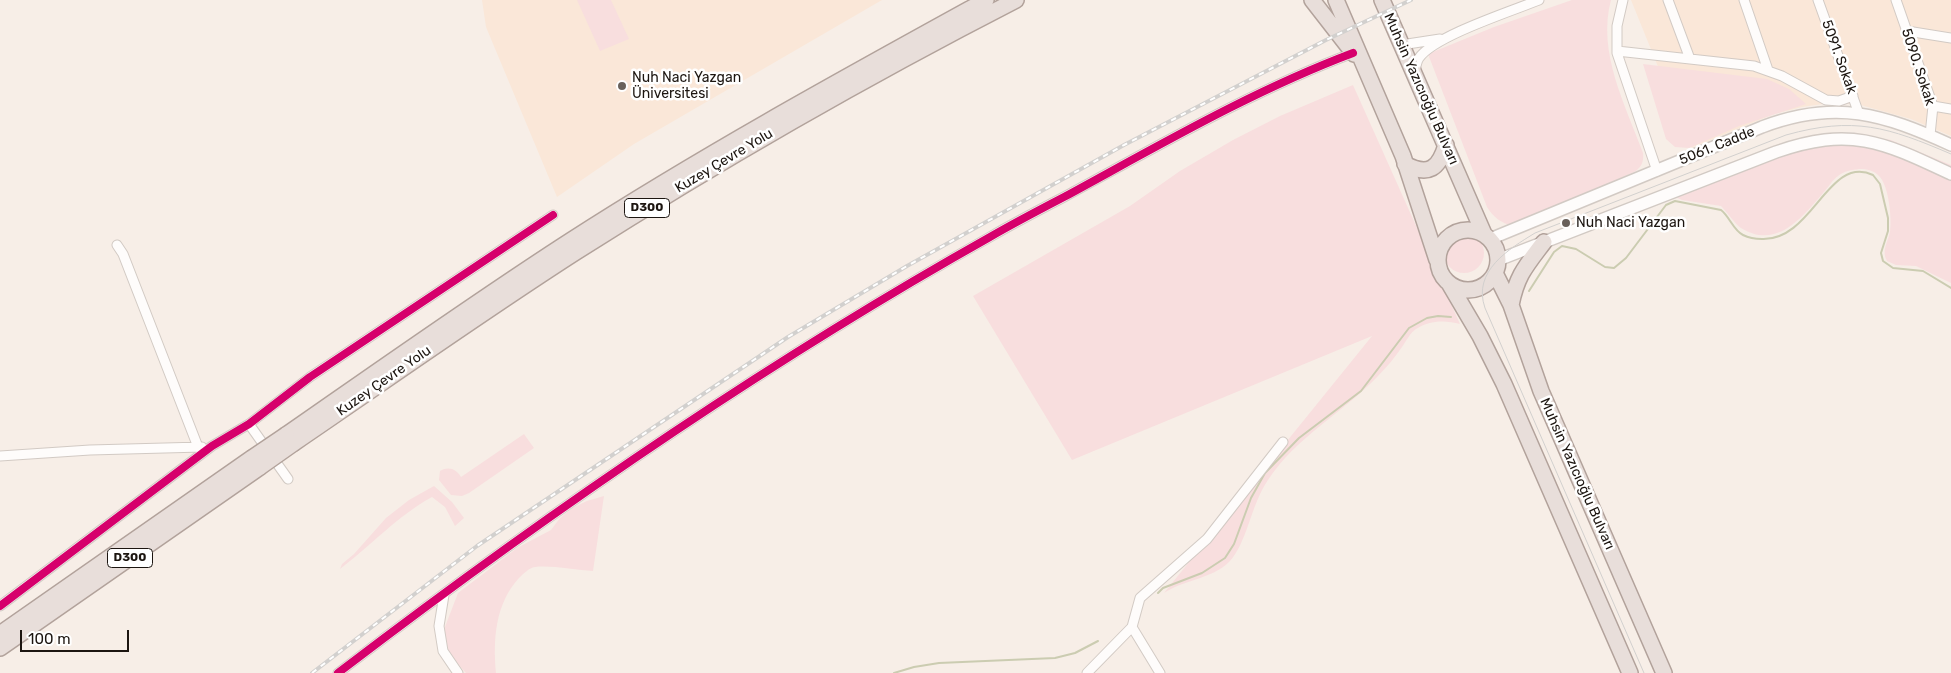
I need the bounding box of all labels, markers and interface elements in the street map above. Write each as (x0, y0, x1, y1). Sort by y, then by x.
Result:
street label: Muhsin Yazıcıoğlu Bulvarı (1380, 11, 1462, 167)
street label: 5091. Sokak (1818, 18, 1860, 96)
street label: 5090. Sokak (1898, 26, 1938, 108)
place label: Nuh Naci Yazgan Üniversitesi (632, 70, 741, 102)
marker: Nuh Naci Yazgan Üniversitesi (616, 80, 628, 92)
street label: 5061. Cadde (1677, 123, 1757, 169)
street label: Kuzey Çevre Yolu (672, 125, 776, 197)
road number: D300 (624, 198, 670, 218)
place label: Nuh Naci Yazgan (1576, 215, 1685, 231)
marker: Nuh Naci Yazgan (1560, 217, 1572, 229)
street label: Kuzey Çevre Yolu (334, 342, 434, 420)
street label: Muhsin Yazıcıoğlu Bulvarı (1536, 396, 1618, 552)
road number: D300 (108, 548, 152, 568)
scale bar (22, 620, 131, 652)
text: 100 m (28, 630, 70, 648)

